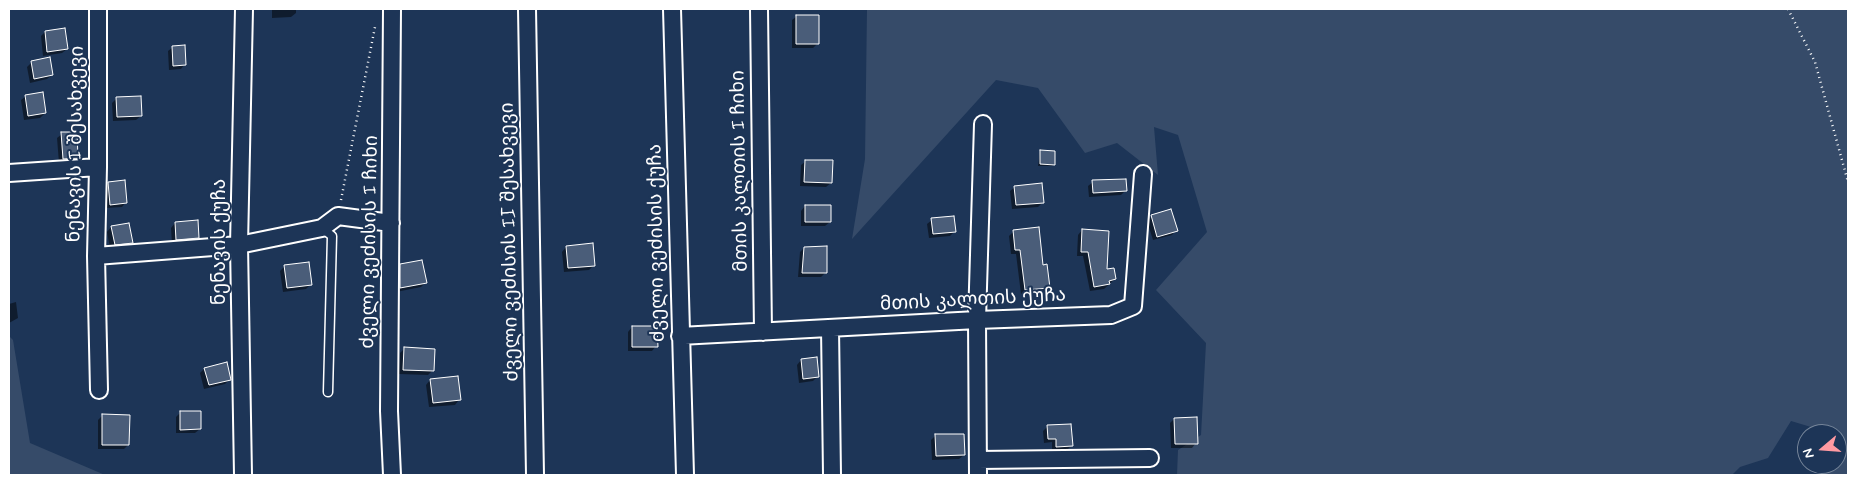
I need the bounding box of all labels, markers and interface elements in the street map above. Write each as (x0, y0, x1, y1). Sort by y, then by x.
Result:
street label: ნენავის I შესახვევი (64, 45, 90, 243)
street label: მთის კალთის I ჩიხი (728, 70, 754, 272)
street label: ძველი ვეძისის II შესახვევი (497, 102, 525, 382)
street label: ძველი ვეძისის I ჩიხი (358, 135, 384, 349)
street label: ძველი ვეძისის ქუჩა (645, 144, 671, 342)
street label: ნენავის ქუჩა (210, 179, 232, 305)
street label: მთის კალთის ქუჩა (879, 285, 1067, 317)
north arrow (1797, 424, 1847, 474)
text: N (1799, 446, 1819, 461)

